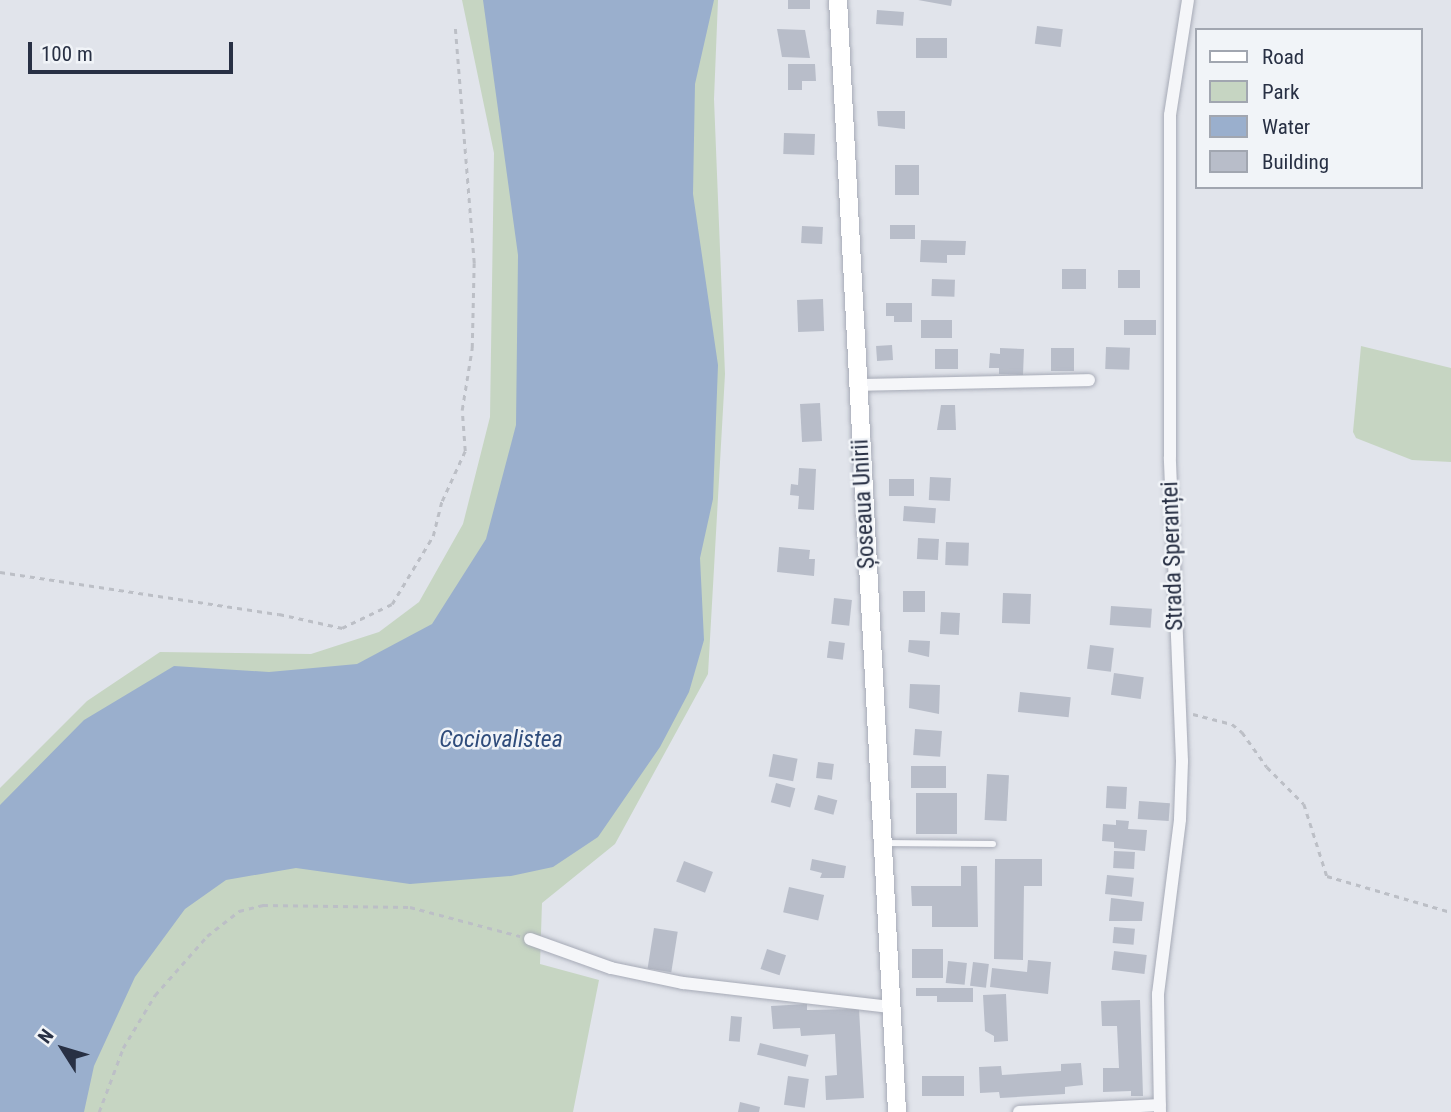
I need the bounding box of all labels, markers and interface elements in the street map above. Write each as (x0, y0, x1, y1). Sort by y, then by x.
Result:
scale bar (32, 28, 236, 72)
legend (1196, 28, 1423, 189)
text: 100 m (41, 42, 93, 66)
text: Road (1262, 45, 1304, 69)
text: Park (1262, 80, 1299, 104)
text: Water (1262, 115, 1310, 139)
text: Building (1262, 150, 1329, 174)
street label: Șoseaua Unirii (847, 438, 881, 570)
street label: Strada Speranței (1157, 481, 1189, 631)
water label: Cociovalistea (439, 726, 563, 754)
north arrow (28, 1014, 98, 1084)
text: N (33, 1024, 59, 1048)

